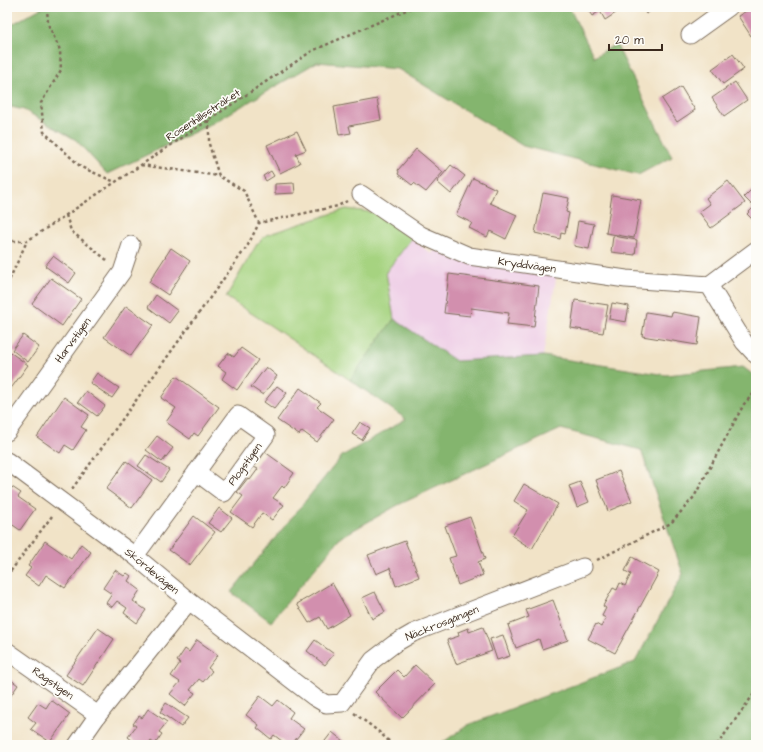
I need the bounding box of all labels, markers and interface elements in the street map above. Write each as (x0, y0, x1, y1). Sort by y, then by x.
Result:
scale bar (609, 26, 662, 52)
text: 20 m (615, 32, 644, 49)
street label: Rosenhillsstråket (163, 85, 244, 145)
street label: Kryddvägen (497, 254, 557, 278)
street label: Harvstigen (51, 314, 96, 366)
street label: Plogstigen (224, 439, 267, 489)
street label: Skördevägen (121, 544, 183, 599)
street label: Näckrosgången (403, 601, 482, 645)
street label: Rågstigen (29, 663, 77, 704)

